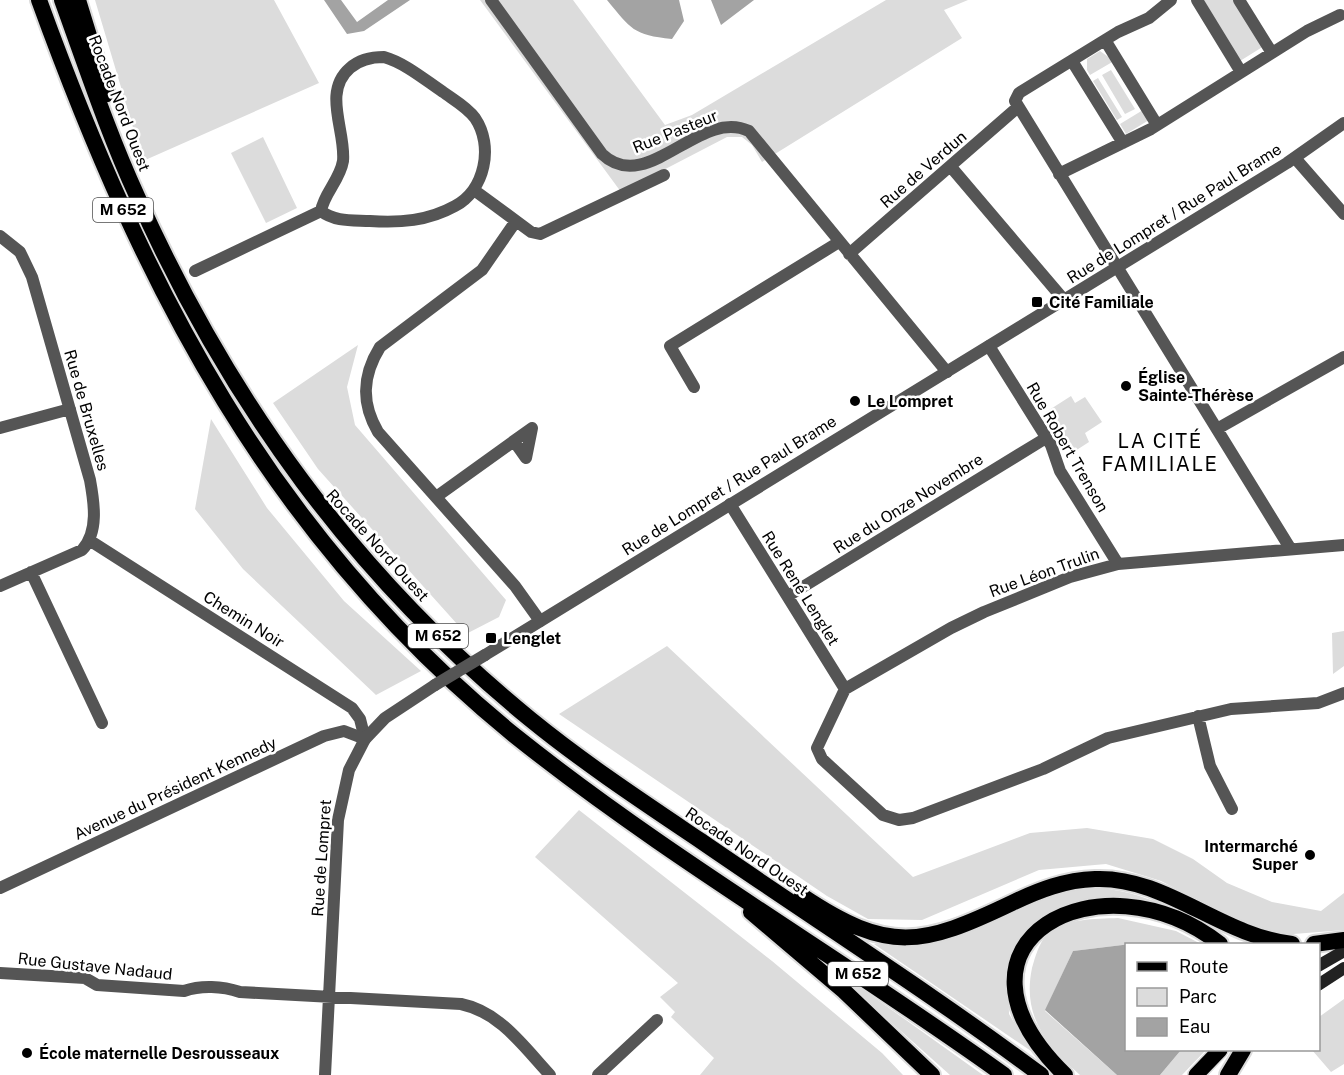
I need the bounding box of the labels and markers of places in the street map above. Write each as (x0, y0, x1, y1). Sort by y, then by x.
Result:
place label: Cité Familiale (1049, 293, 1154, 312)
marker: Cité Familiale (1030, 295, 1044, 309)
place label: Église Sainte-Thérèse (1138, 367, 1254, 405)
marker: Église Sainte-Thérèse (1119, 379, 1133, 393)
place label: Le Lompret (867, 392, 954, 411)
marker: Le Lompret (848, 394, 862, 408)
place label: Lenglet (503, 629, 562, 648)
marker: Lenglet (484, 631, 498, 645)
place label: Intermarché Super (1204, 837, 1298, 874)
marker: Intermarché Super (1303, 848, 1317, 862)
place label: École maternelle Desrousseaux (39, 1043, 280, 1063)
marker: École maternelle Desrousseaux (20, 1046, 34, 1060)

